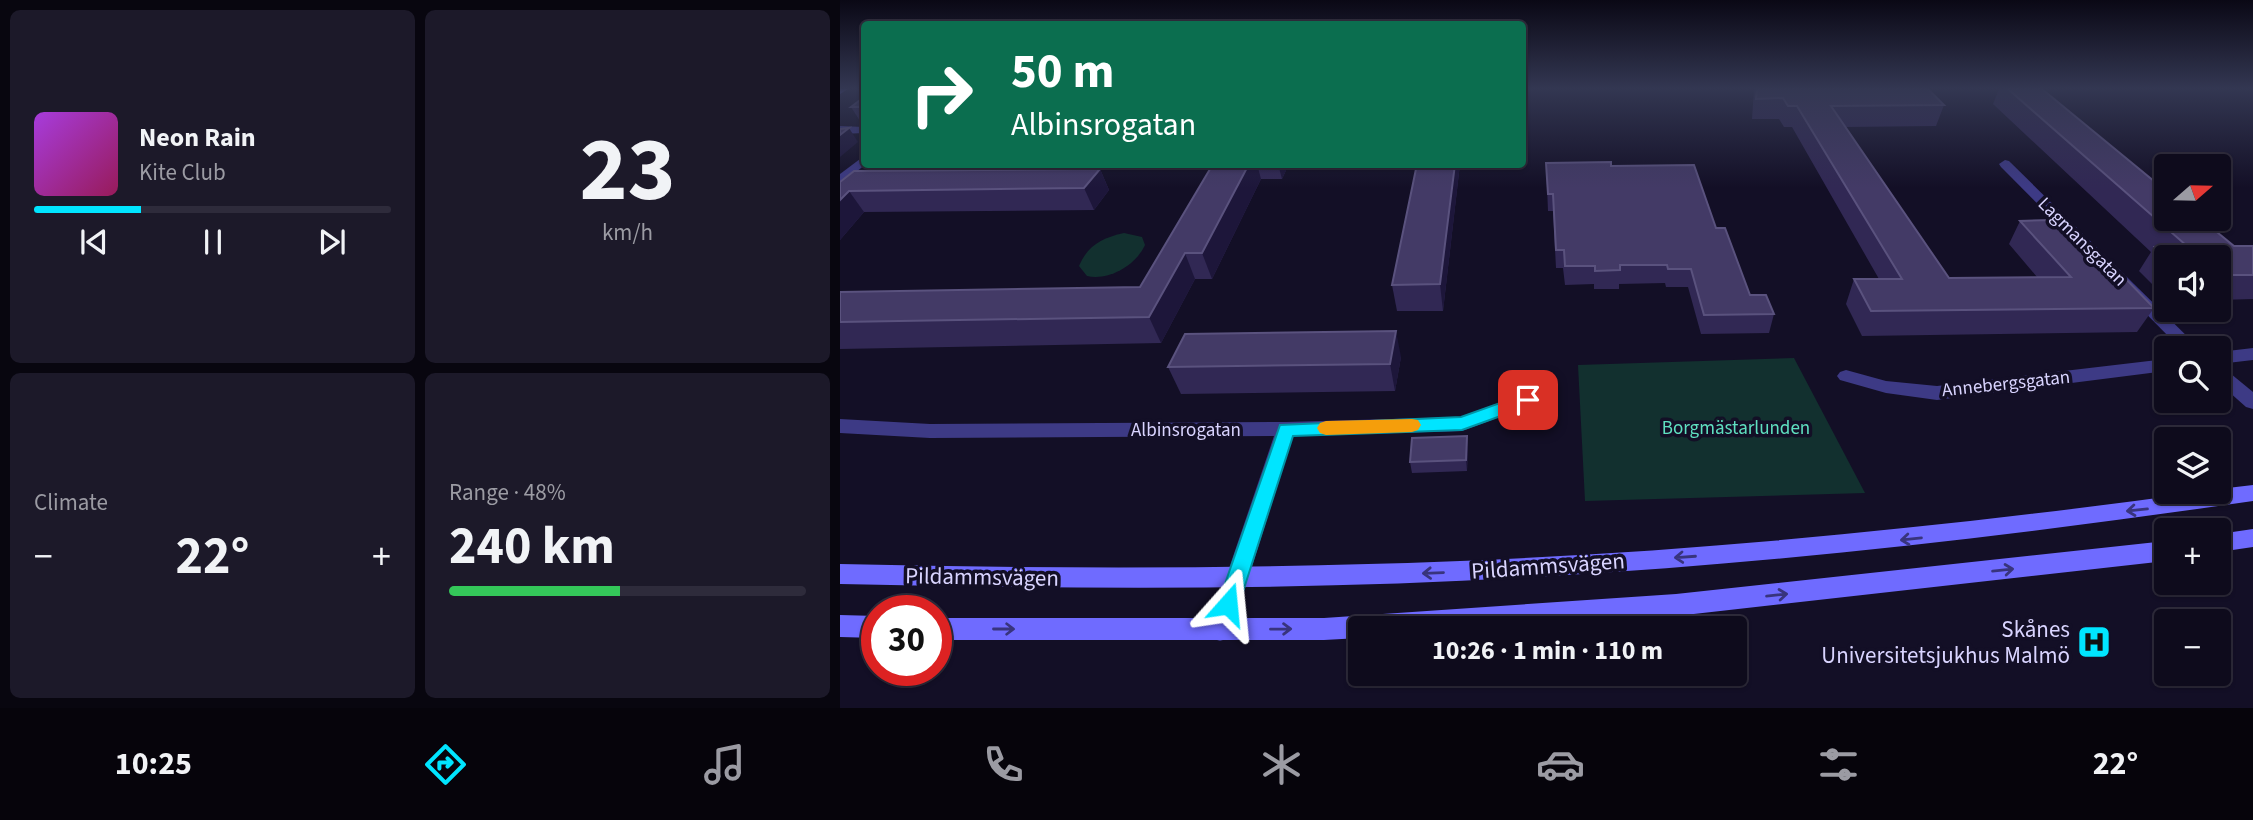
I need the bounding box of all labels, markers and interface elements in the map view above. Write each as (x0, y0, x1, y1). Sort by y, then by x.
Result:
text: 50 m (1011, 37, 1115, 107)
icon: right (896, 49, 987, 140)
text: Albinsrogatan (1011, 102, 1196, 148)
text: 23 (579, 106, 676, 235)
text: Neon Rain (139, 119, 256, 156)
north arrow (2154, 154, 2231, 231)
map controls (2154, 154, 2231, 686)
text: Kite Club (139, 156, 226, 189)
street label: Lagmansgatan (2031, 191, 2133, 293)
text: km/h (602, 216, 653, 249)
icon: previous (75, 223, 113, 261)
icon: pause (194, 223, 232, 261)
icon: next (313, 223, 351, 261)
button: sound (2154, 245, 2231, 322)
button: search (2154, 336, 2231, 413)
street label: Annebergsgatan (1940, 364, 2072, 404)
pin (1498, 370, 1558, 430)
icon: arrive (1509, 381, 1547, 419)
park label: Borgmästarlunden (1662, 415, 1810, 442)
street label: Albinsrogatan (1131, 417, 1241, 444)
button: layers (2154, 427, 2231, 504)
text: Range · 48% (449, 476, 566, 509)
text: Climate (34, 486, 108, 519)
one-way arrow (2126, 503, 2149, 516)
text: 240 km (449, 510, 615, 584)
button: + (2154, 518, 2231, 595)
text: 22° (176, 520, 249, 594)
text: − (34, 530, 53, 584)
text: + (372, 530, 391, 584)
one-way arrow (1901, 532, 1923, 545)
street label: Pildammsvägen (1470, 544, 1626, 588)
one-way arrow (1674, 551, 1696, 564)
street label: Pildammsvägen (905, 559, 1059, 595)
one-way arrow (1991, 564, 2014, 577)
one-way arrow (1422, 566, 1445, 579)
position arrow (1191, 567, 1265, 641)
one-way arrow (1765, 588, 1787, 601)
speed limit sign: 30 (861, 595, 952, 686)
button: − (2154, 609, 2231, 686)
place label: Skånes Universitetsjukhus Malmö (1821, 613, 2070, 672)
one-way arrow (1269, 622, 1292, 636)
one-way arrow (993, 623, 1016, 636)
hospital icon: Skånes Universitetsjukhus Malmö (2075, 623, 2113, 661)
text: 10:26 · 1 min · 110 m (1432, 632, 1663, 669)
icon: directions (421, 740, 470, 789)
icon: music (700, 740, 749, 789)
icon: phone (979, 740, 1028, 789)
icon: climate (1257, 740, 1306, 789)
icon: car (1536, 740, 1585, 789)
icon: filters (1814, 740, 1863, 789)
text: 10:25 (115, 741, 192, 787)
text: 22° (2093, 741, 2138, 787)

